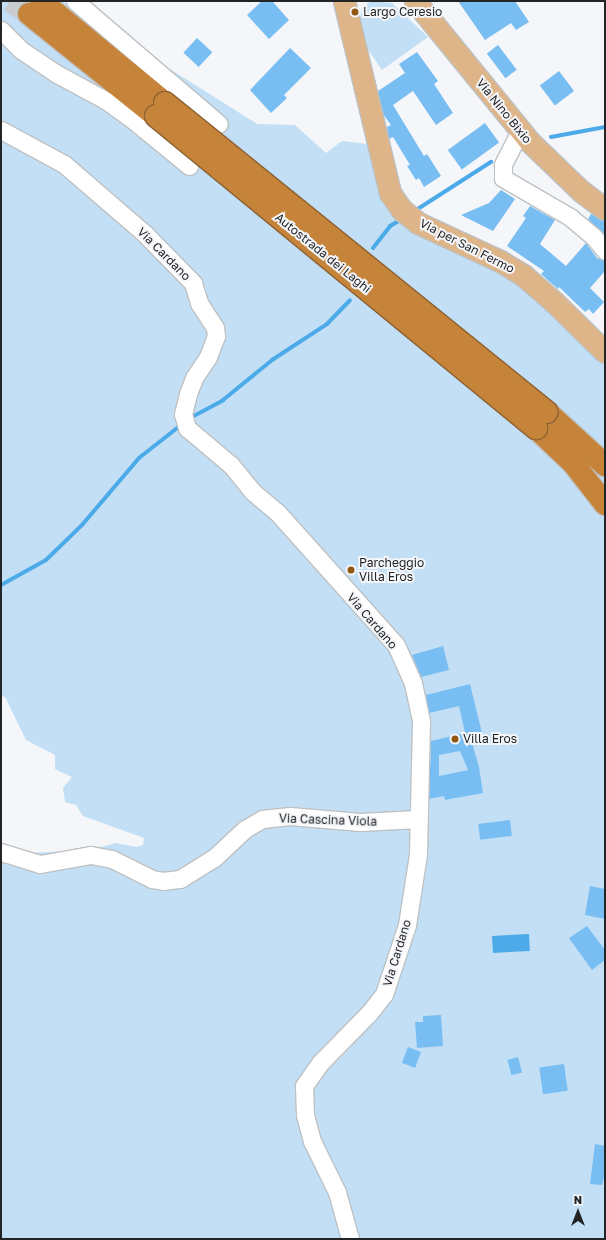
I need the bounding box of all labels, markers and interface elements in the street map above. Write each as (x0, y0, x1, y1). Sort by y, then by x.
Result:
place label: Largo Ceresio (363, 5, 442, 19)
marker: Largo Ceresio (350, 7, 360, 17)
street label: Via Nino Bixio (473, 76, 535, 146)
street label: Autostrada dei Laghi (272, 210, 374, 296)
street label: Via per San Fermo (417, 216, 517, 276)
street label: Via Cardano (134, 224, 194, 284)
place label: Parcheggio Villa Eros (359, 556, 424, 584)
marker: Parcheggio Villa Eros (346, 565, 356, 575)
street label: Via Cardano (344, 590, 400, 652)
place label: Villa Eros (463, 732, 517, 746)
marker: Villa Eros (450, 734, 460, 744)
street label: Via Cascina Viola (279, 811, 377, 829)
street label: Via Cardano (380, 918, 414, 988)
north arrow (558, 1192, 598, 1232)
text: N (574, 1193, 582, 1206)

